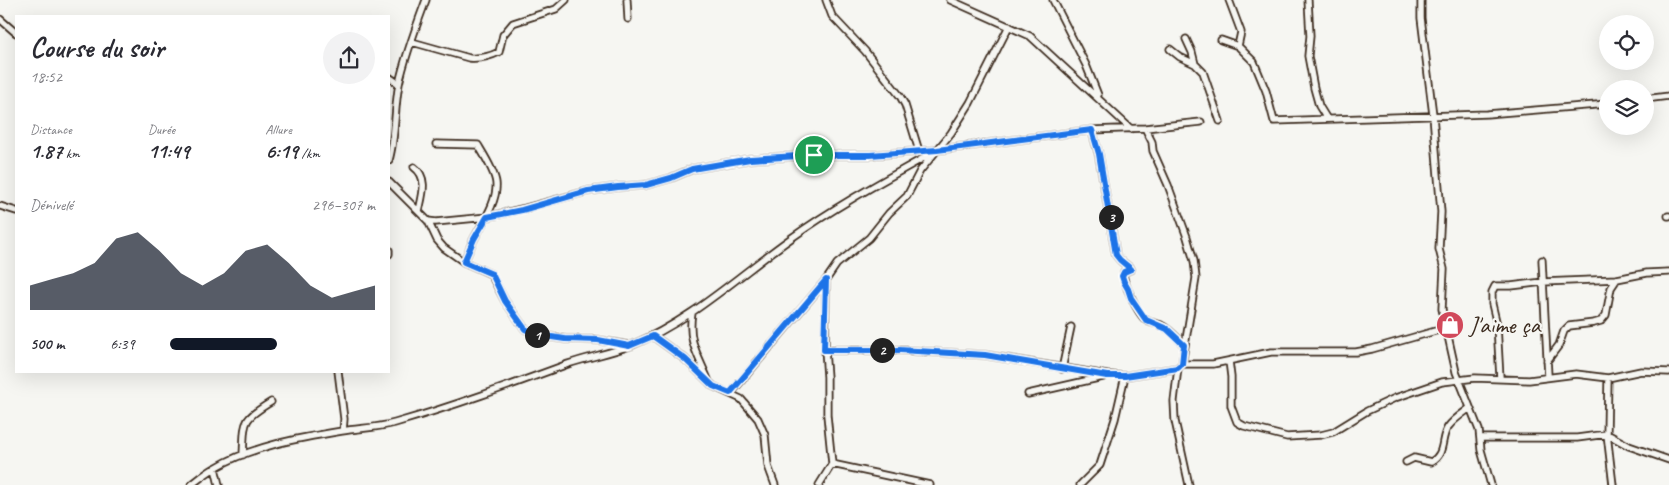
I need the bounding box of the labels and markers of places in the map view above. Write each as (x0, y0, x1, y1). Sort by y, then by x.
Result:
pin (793, 134, 835, 176)
pin: 3 (1098, 204, 1124, 230)
shop icon: J'aime ça (1435, 310, 1465, 340)
place label: J'aime ça (1468, 310, 1542, 340)
pin: 1 (524, 322, 550, 348)
pin: 2 (870, 338, 894, 362)

